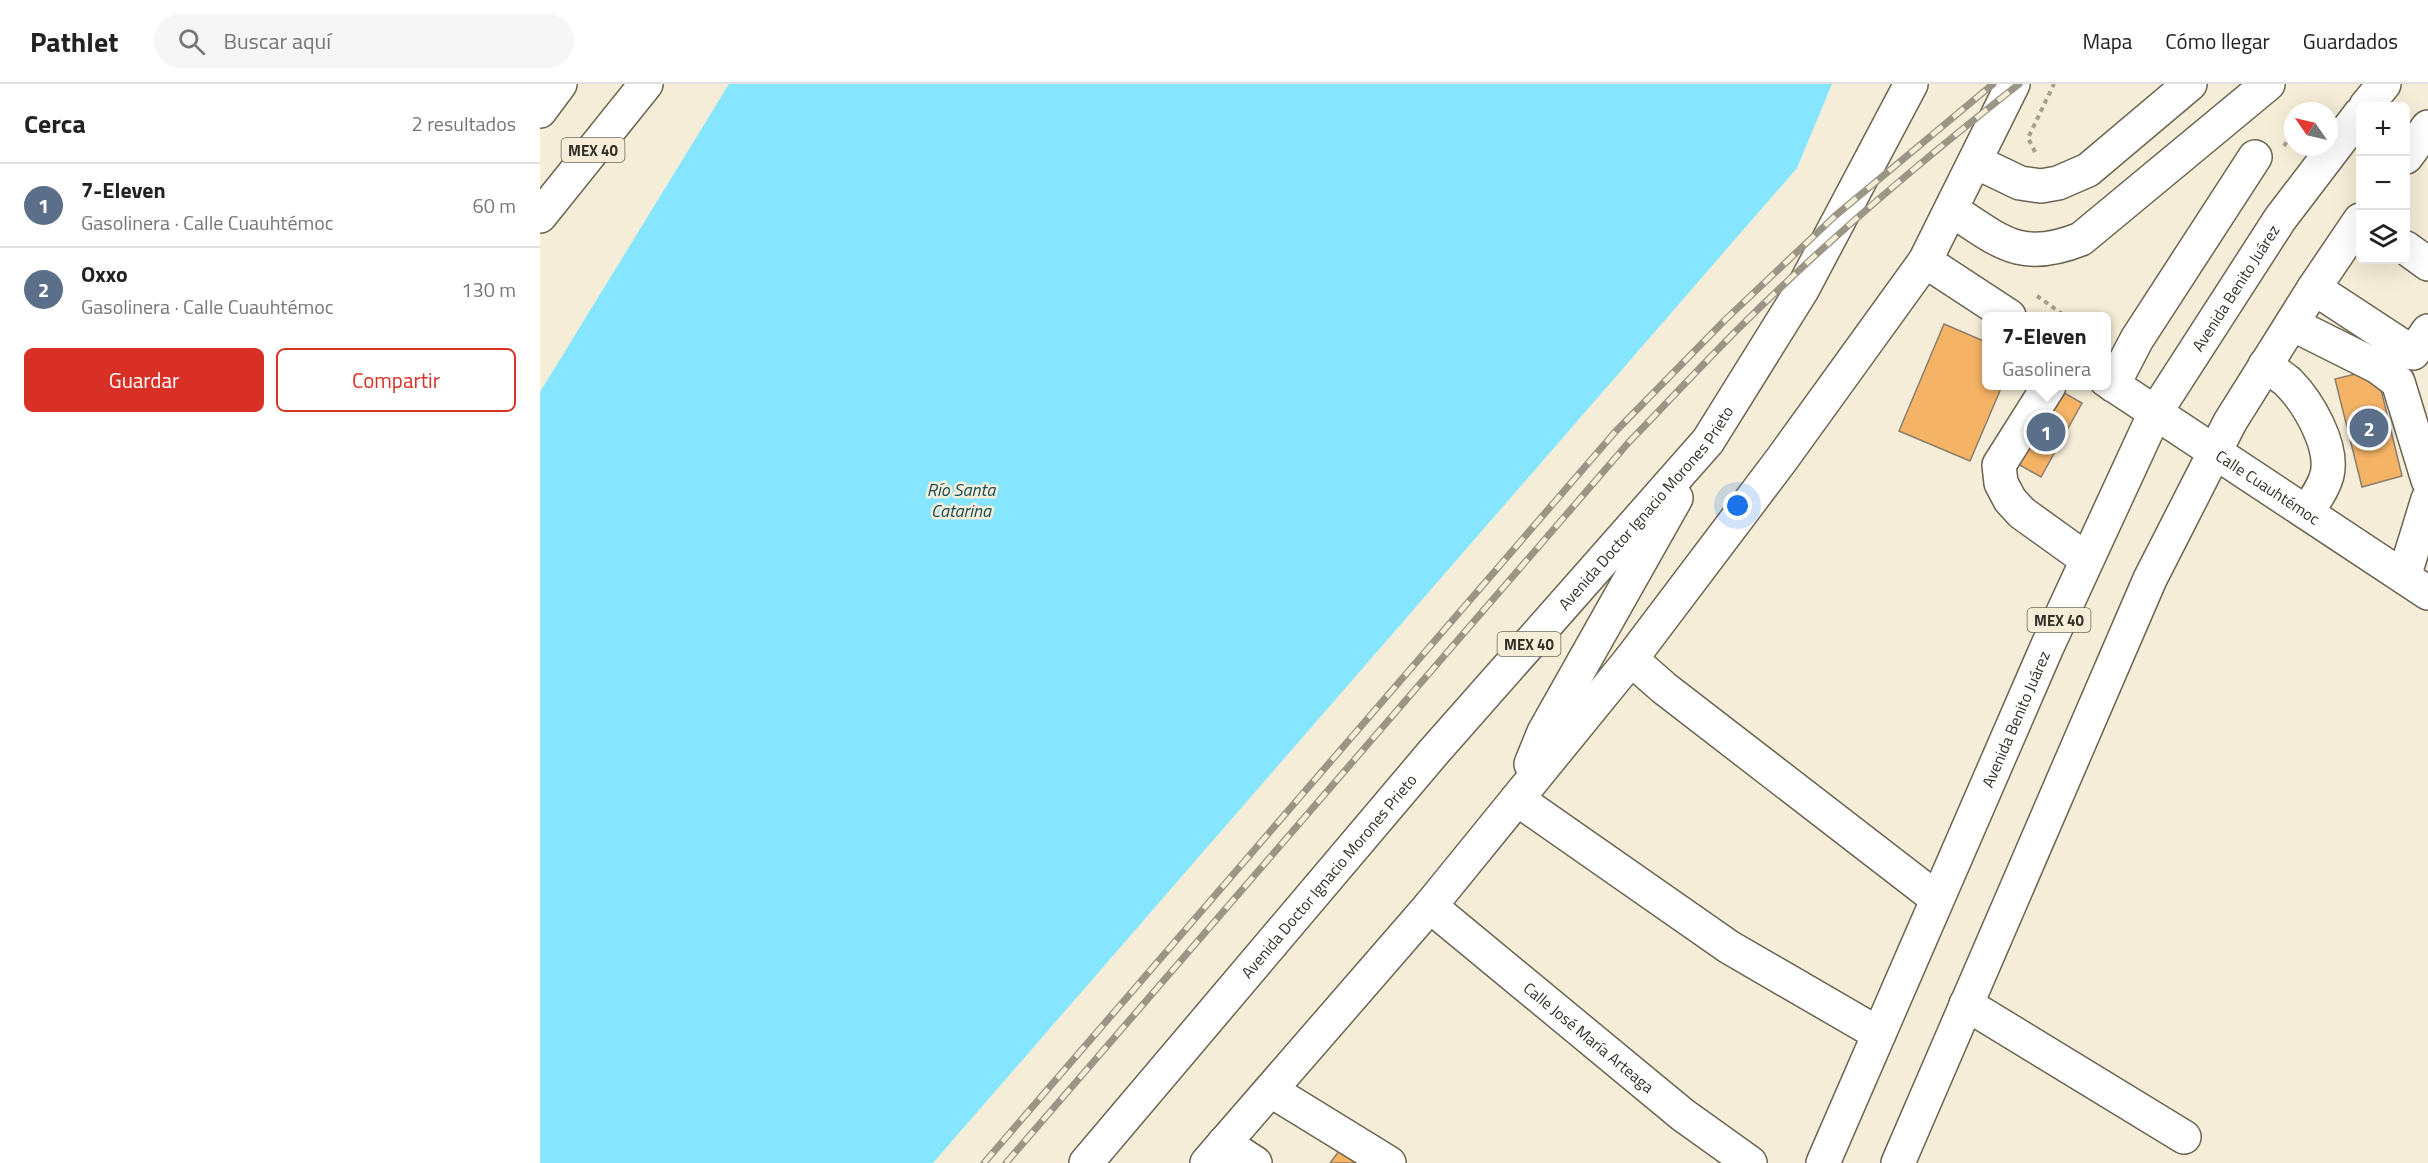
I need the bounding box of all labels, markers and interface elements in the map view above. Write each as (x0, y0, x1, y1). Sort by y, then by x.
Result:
search box (154, 14, 574, 68)
text: Pathlet (30, 20, 118, 63)
text: Buscar aquí (223, 24, 331, 58)
icon: search (175, 25, 208, 58)
text: Mapa (2083, 25, 2132, 57)
text: Cómo llegar (2165, 25, 2270, 57)
text: Guardados (2303, 25, 2398, 57)
north arrow (2284, 102, 2338, 156)
map controls (2356, 102, 2410, 264)
button: + (2356, 102, 2410, 156)
text: Cerca (24, 104, 86, 143)
text: 2 resultados (412, 108, 516, 139)
road number: MEX 40 (562, 138, 624, 162)
button: − (2356, 156, 2410, 210)
text: 7-Eleven (81, 173, 166, 207)
text: 1 (38, 190, 49, 221)
text: 60 m (472, 190, 516, 221)
text: Gasolinera · Calle Cuauhtémoc (81, 207, 333, 238)
button: layers (2356, 210, 2410, 264)
street label: Avenida Benito Juárez (2186, 220, 2285, 356)
text: Oxxo (81, 257, 128, 291)
text: 2 (38, 274, 49, 305)
text: 130 m (461, 274, 516, 305)
text: Gasolinera · Calle Cuauhtémoc (81, 291, 333, 322)
popup (1982, 312, 2111, 390)
text: 7-Eleven (2002, 319, 2087, 353)
button: Guardar (24, 348, 264, 412)
button: Compartir (276, 348, 516, 412)
text: Gasolinera (2002, 353, 2091, 384)
street label: Avenida Doctor Ignacio Morones Prieto (1552, 401, 1739, 615)
pin: 2 (2350, 406, 2388, 450)
pin: 1 (2026, 410, 2066, 454)
street label: Calle Cuauhtémoc (2211, 444, 2325, 530)
water label: Río Santa Catarina (927, 476, 996, 524)
your location (1723, 491, 1752, 520)
road number: MEX 40 (2028, 608, 2090, 632)
road number: MEX 40 (1498, 632, 1560, 656)
street label: Avenida Benito Juárez (1976, 647, 2056, 791)
street label: Avenida Doctor Ignacio Morones Prieto (1235, 769, 1422, 983)
street label: Calle José María Arteaga (1518, 976, 1659, 1098)

